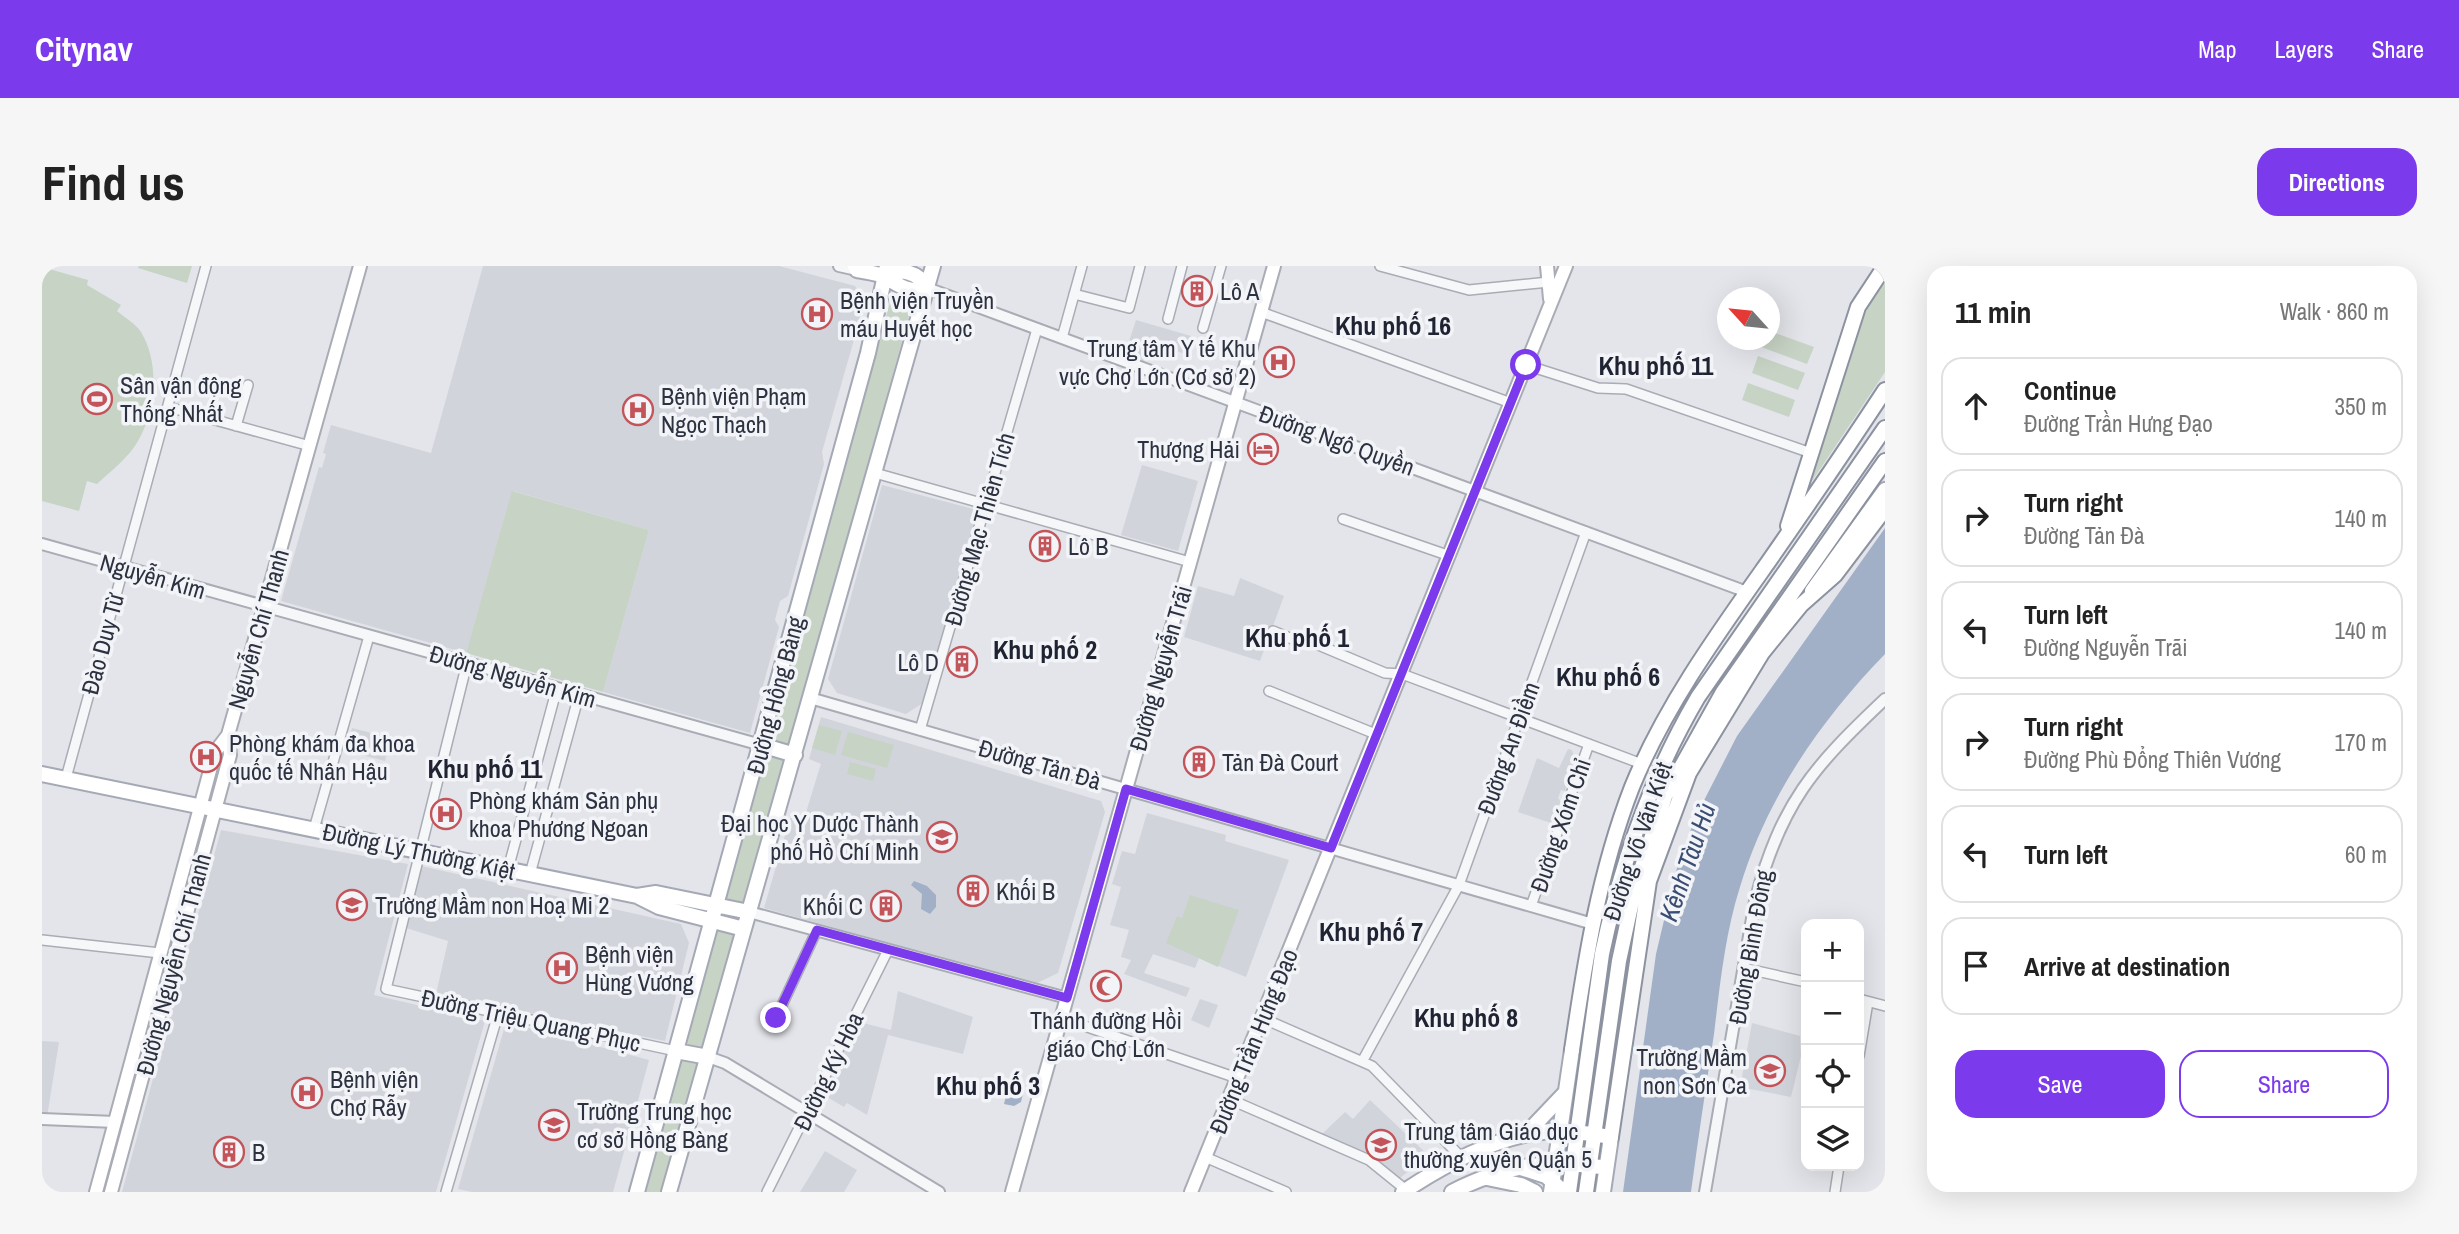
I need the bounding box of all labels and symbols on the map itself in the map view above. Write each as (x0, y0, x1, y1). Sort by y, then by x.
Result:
building icon: Lô A (1180, 274, 1214, 308)
place label: Lô A (1220, 275, 1260, 307)
place label: Bệnh viện Truyền máu Huyết học (840, 284, 994, 344)
north arrow (1717, 287, 1780, 350)
hospital icon: Bệnh viện Truyền máu Huyết học (800, 297, 834, 331)
district label: Khu phố 16 (1335, 308, 1451, 343)
place label: Trung tâm Y tế Khu vực Chợ Lớn (Cơ sở 2) (1059, 332, 1256, 392)
hospital icon: Trung tâm Y tế Khu vực Chợ Lớn (Cơ sở 2) (1262, 345, 1296, 379)
district label: Khu phố 11 (1599, 348, 1714, 383)
route start (1510, 349, 1541, 380)
place label: Sân vận động Thống Nhất (120, 369, 242, 429)
place label: Bệnh viện Phạm Ngọc Thạch (661, 380, 807, 440)
sports icon: Sân vận động Thống Nhất (80, 382, 114, 416)
hospital icon: Bệnh viện Phạm Ngọc Thạch (621, 393, 655, 427)
street label: Đường Ngô Quyền (1255, 397, 1419, 483)
street label: Đường Mạc Thiên Tích (936, 429, 1022, 629)
hotel icon: Thượng Hải (1246, 432, 1280, 466)
place label: Thượng Hải (1137, 433, 1240, 465)
building icon: Lô B (1028, 529, 1062, 563)
place label: Lô B (1068, 530, 1109, 562)
street label: Nguyễn Chí Thanh (220, 545, 296, 713)
street label: Nguyễn Kim (97, 546, 209, 606)
street label: Đường Nguyễn Trãi (1121, 582, 1199, 754)
street label: Đào Duy Từ (73, 589, 131, 698)
street label: Đường Hồng Bàng (739, 613, 811, 777)
district label: Khu phố 1 (1245, 620, 1349, 655)
district label: Khu phố 2 (993, 632, 1097, 667)
street label: Đường Nguyễn Kim (426, 637, 600, 715)
building icon: Lô D (945, 645, 979, 679)
place label: Lô D (897, 646, 939, 678)
district label: Khu phố 6 (1556, 659, 1660, 694)
street label: Đường An Điềm (1469, 677, 1547, 819)
place label: Phòng khám đa khoa quốc tế Nhân Hậu (229, 727, 415, 787)
street label: Đường Tản Đà (975, 731, 1105, 797)
hospital icon: Phòng khám đa khoa quốc tế Nhân Hậu (189, 740, 223, 774)
building icon: Tản Đà Court (1182, 745, 1216, 779)
place label: Tản Đà Court (1222, 746, 1339, 778)
district label: Khu phố 11 (428, 751, 543, 786)
street label: Đường Xóm Chỉ (1522, 754, 1598, 896)
street label: Đường Võ Văn Kiệt (1595, 757, 1679, 925)
place label: Phòng khám Sản phụ khoa Phương Ngoan (469, 784, 658, 844)
hospital icon: Phòng khám Sản phụ khoa Phương Ngoan (429, 797, 463, 831)
water label: Kênh Tàu Hủ (1650, 798, 1724, 926)
place label: Đại học Y Dược Thành phố Hồ Chí Minh (721, 807, 919, 867)
street label: Đường Lý Thường Kiệt (320, 815, 519, 887)
school or university icon: Đại học Y Dược Thành phố Hồ Chí Minh (925, 820, 959, 854)
street label: Đường Nguyễn Chí Thanh (128, 850, 218, 1078)
street label: Đường Bình Đông (1721, 867, 1779, 1027)
building icon: Khối B (956, 874, 990, 908)
place label: Khối B (996, 875, 1055, 907)
school or university icon: Trường Mầm non Hoạ Mi 2 (335, 888, 369, 922)
place label: Trường Mầm non Hoạ Mi 2 (375, 889, 609, 921)
building icon: Khối C (869, 889, 903, 923)
place label: Khối C (803, 890, 863, 922)
district label: Khu phố 7 (1319, 914, 1423, 949)
place label: Bệnh viện Hùng Vương (585, 938, 694, 998)
street label: Đường Trần Hưng Đạo (1201, 944, 1305, 1138)
hospital icon: Bệnh viện Hùng Vương (545, 951, 579, 985)
mosque icon: Thánh đường Hồi giáo Chợ Lớn (1089, 969, 1123, 1003)
street label: Đường Triệu Quang Phục (418, 981, 644, 1059)
district label: Khu phố 8 (1414, 1000, 1518, 1035)
route end (760, 1002, 791, 1033)
place label: Thánh đường Hồi giáo Chợ Lớn (1030, 1004, 1182, 1064)
street label: Đường Ký Hòa (786, 1006, 870, 1136)
place label: Trường Mầm non Sơn Ca (1636, 1041, 1747, 1101)
school or university icon: Trường Mầm non Sơn Ca (1753, 1054, 1787, 1088)
place label: Bệnh viện Chợ Rẫy (330, 1063, 419, 1123)
district label: Khu phố 3 (936, 1068, 1040, 1103)
hospital icon: Bệnh viện Chợ Rẫy (290, 1076, 324, 1110)
place label: Trường Trung học cơ sở Hồng Bàng (577, 1095, 732, 1155)
school or university icon: Trường Trung học cơ sở Hồng Bàng (537, 1108, 571, 1142)
place label: Trung tâm Giáo dục thường xuyên Quận 5 (1404, 1115, 1592, 1175)
school or university icon: Trung tâm Giáo dục thường xuyên Quận 5 (1364, 1128, 1398, 1162)
building icon: B (212, 1135, 246, 1169)
place label: B (252, 1136, 265, 1168)

